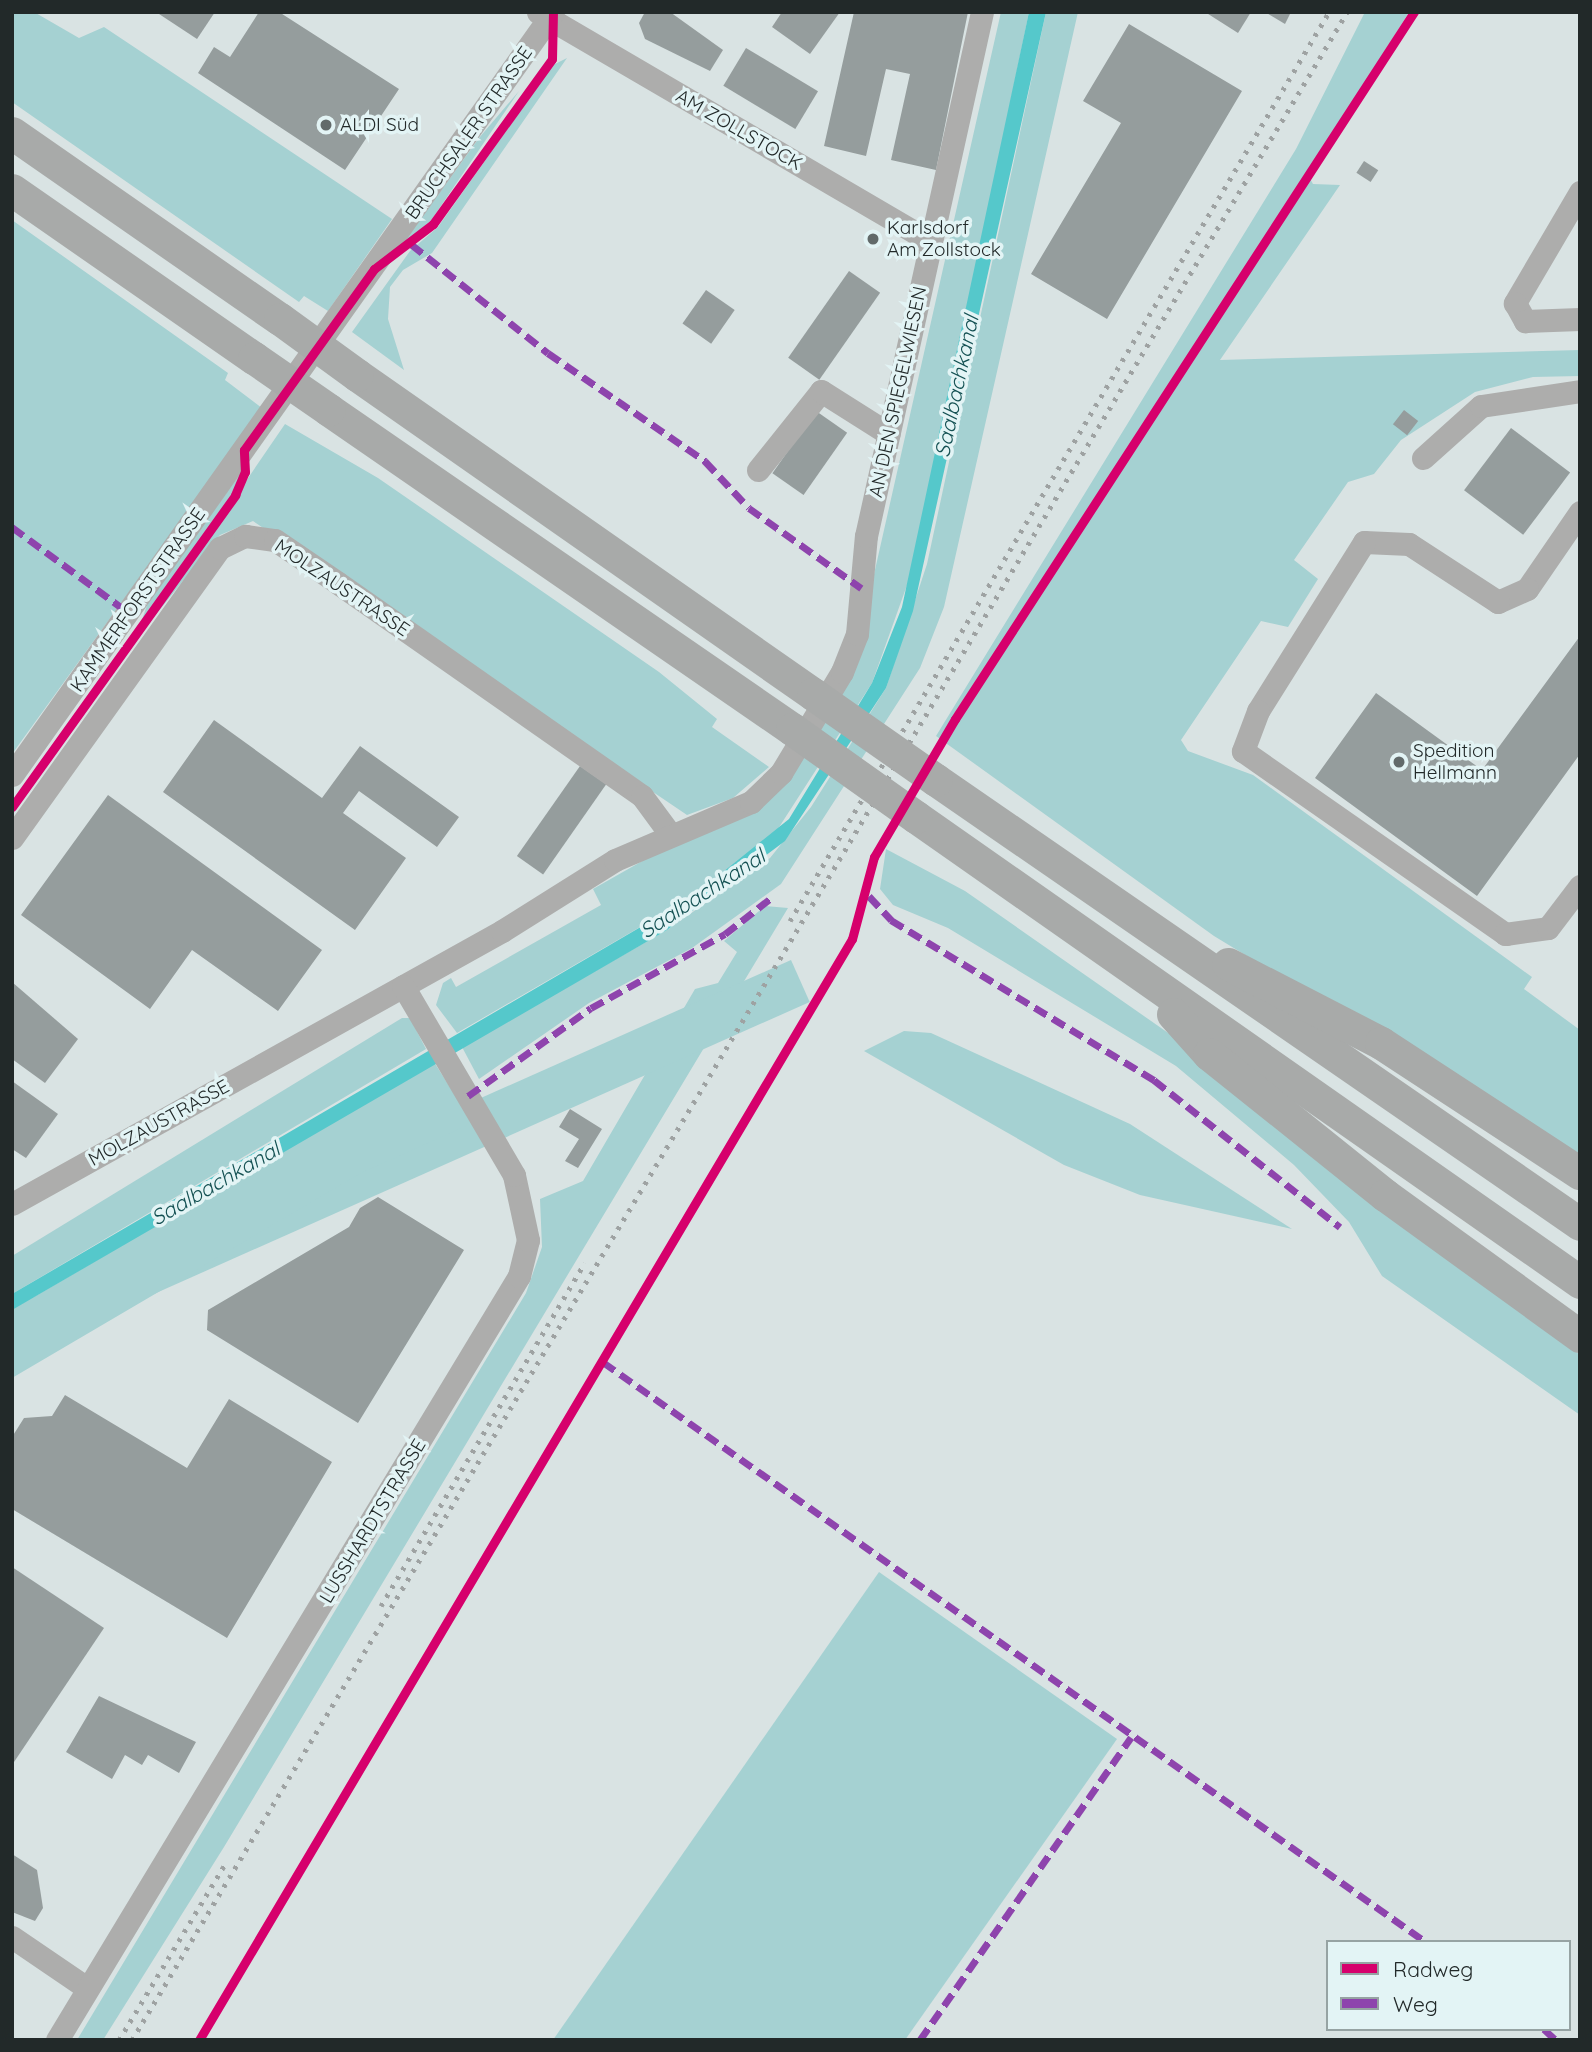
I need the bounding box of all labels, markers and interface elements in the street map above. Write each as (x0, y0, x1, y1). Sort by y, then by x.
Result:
street label: BRUCHSALER STRASSE (401, 42, 537, 224)
street label: AM ZOLLSTOCK (672, 85, 806, 175)
place label: ALDI Süd (340, 114, 419, 136)
marker: ALDI Süd (318, 117, 334, 133)
place label: Karlsdorf Am Zollstock (887, 217, 1001, 261)
marker: Karlsdorf Am Zollstock (865, 231, 881, 247)
street label: AN DEN SPIEGELWIESEN (864, 284, 932, 500)
water label: Saalbachkanal (929, 313, 983, 459)
street label: KAMMERFORSTSTRASSE (66, 504, 210, 696)
street label: MOLZAUSTRASSE (270, 535, 414, 641)
place label: Spedition Hellmann (1413, 740, 1497, 784)
marker: Spedition Hellmann (1391, 754, 1407, 770)
water label: Saalbachkanal (635, 843, 769, 943)
street label: MOLZAUSTRASSE (85, 1075, 233, 1171)
water label: Saalbachkanal (146, 1136, 284, 1230)
street label: LUSSHARDTSTRASSE (315, 1435, 431, 1607)
legend (1326, 1940, 1571, 2031)
text: Radweg (1393, 1956, 1473, 1982)
text: Weg (1393, 1991, 1438, 2017)

